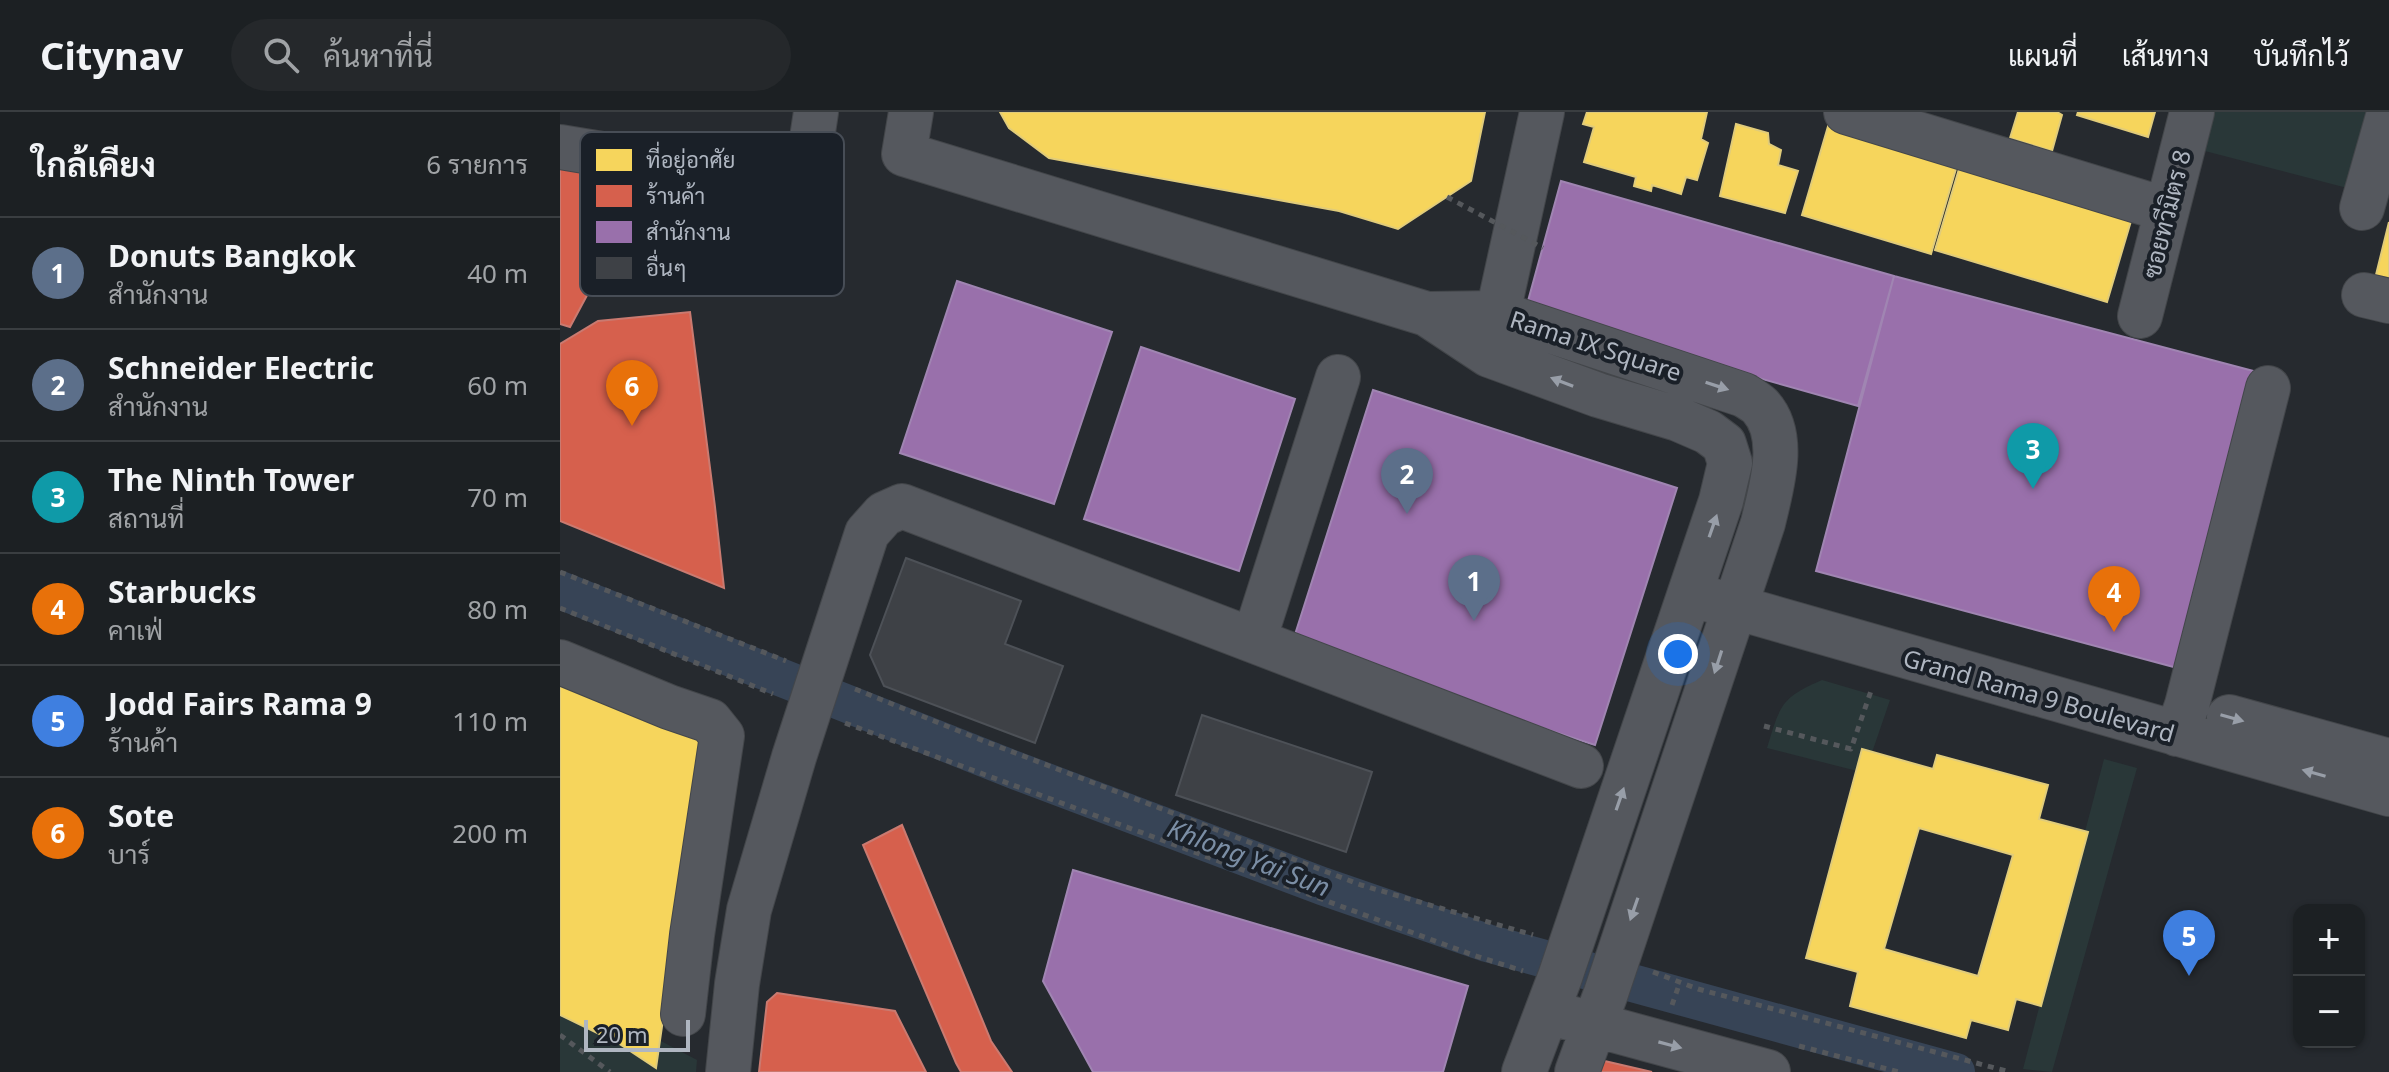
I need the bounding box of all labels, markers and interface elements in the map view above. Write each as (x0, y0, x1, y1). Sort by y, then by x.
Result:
search box (231, 19, 791, 91)
text: Citynav (40, 29, 183, 81)
icon: search (259, 33, 303, 77)
text: ค้นหาที่นี่ (323, 35, 433, 76)
text: แผนที่ (2008, 36, 2078, 74)
text: เส้นทาง (2122, 36, 2209, 74)
text: บันทึกไว้ (2253, 36, 2349, 74)
legend (580, 132, 844, 296)
text: ใกล้เคียง (32, 141, 156, 187)
text: ที่อยู่อาศัย (646, 141, 735, 176)
text: 6 รายการ (426, 146, 528, 182)
street label: ซอยทวีมิตร 8 (2134, 146, 2198, 282)
text: ร้านค้า (646, 180, 705, 210)
text: สำนักงาน (646, 216, 731, 246)
text: Donuts Bangkok (108, 235, 356, 276)
text: อื่นๆ (646, 249, 687, 282)
text: 1 (51, 255, 65, 291)
text: 40 m (467, 255, 528, 291)
text: สำนักงาน (108, 276, 208, 312)
street label: Rama IX Square (1506, 302, 1686, 388)
text: Schneider Electric (108, 347, 374, 388)
pin: 6 (606, 360, 658, 426)
text: 2 (51, 367, 65, 403)
text: 60 m (467, 367, 528, 403)
one-way arrow (1550, 375, 1574, 388)
one-way arrow (1705, 380, 1729, 392)
text: สำนักงาน (108, 388, 208, 424)
pin: 3 (2007, 423, 2059, 489)
pin: 2 (1381, 448, 1433, 514)
text: The Ninth Tower (108, 459, 354, 500)
text: 3 (51, 479, 65, 515)
text: 70 m (467, 479, 528, 515)
text: สถานที่ (108, 500, 184, 536)
one-way arrow (1707, 514, 1719, 538)
pin: 1 (1448, 555, 1500, 621)
pin: 4 (2088, 566, 2140, 632)
text: Starbucks (108, 571, 257, 612)
text: 4 (51, 591, 65, 627)
text: 80 m (467, 591, 528, 627)
text: คาเฟ่ (108, 612, 163, 648)
your location (1658, 634, 1698, 674)
street label: Grand Rama 9 Boulevard (1900, 640, 2178, 750)
one-way arrow (1711, 650, 1723, 674)
text: Jodd Fairs Rama 9 (108, 683, 372, 724)
text: 5 (51, 703, 65, 739)
text: 110 m (452, 703, 528, 739)
one-way arrow (2221, 712, 2245, 725)
text: ร้านค้า (108, 724, 178, 760)
one-way arrow (2301, 766, 2325, 779)
one-way arrow (1615, 787, 1627, 811)
text: Sote (108, 795, 174, 836)
water label: Khlong Yai Sun (1163, 810, 1335, 904)
text: 6 (51, 815, 65, 851)
text: 200 m (452, 815, 528, 851)
text: บาร์ (108, 836, 150, 872)
one-way arrow (1628, 897, 1640, 921)
map controls (2293, 904, 2365, 1048)
button: + (2293, 904, 2365, 976)
pin: 5 (2163, 910, 2215, 976)
button: − (2293, 976, 2365, 1048)
scale bar (584, 1016, 690, 1052)
text: 20 m (596, 1019, 647, 1049)
one-way arrow (1658, 1040, 1683, 1052)

